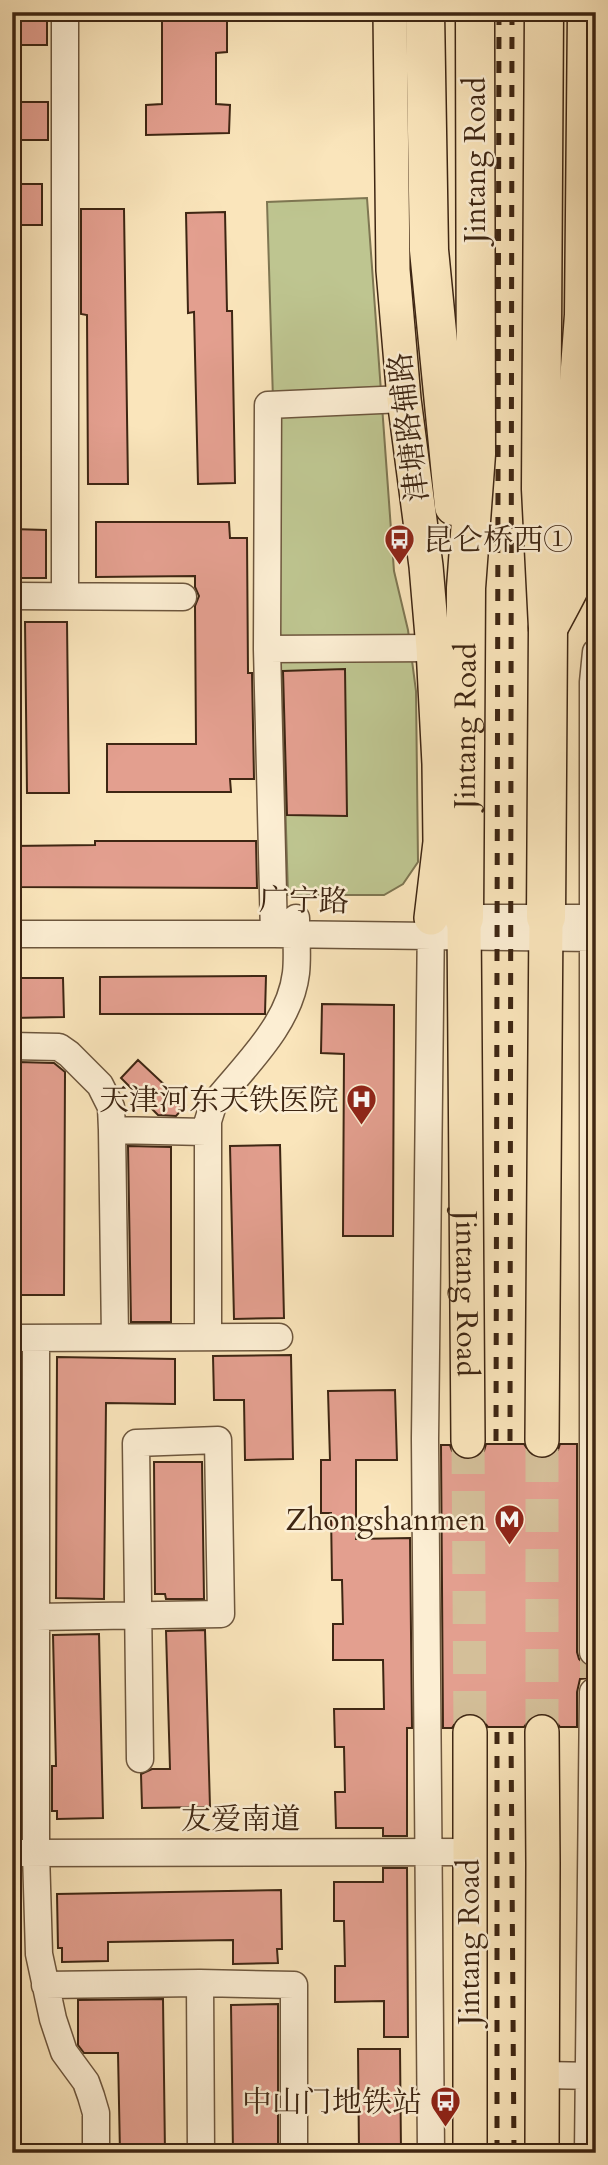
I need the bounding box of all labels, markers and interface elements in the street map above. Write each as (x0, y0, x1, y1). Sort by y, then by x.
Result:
street label: Jintang Road (455, 77, 496, 247)
street label: 津塘路辅路 (380, 350, 438, 504)
place label: 昆仑桥西① (423, 520, 573, 561)
bus stop icon: 昆仑桥西① (383, 523, 417, 567)
street label: Jintang Road (444, 643, 486, 813)
street label: 广宁路 (259, 880, 349, 922)
place label: 天津河东天铁医院 (99, 1080, 339, 1121)
hospital icon: 天津河东天铁医院 (345, 1083, 379, 1127)
street label: Jintang Road (446, 1207, 488, 1377)
place label: Zhongshanmen (286, 1500, 486, 1541)
metro station icon: Zhongshanmen (492, 1503, 526, 1547)
street label: 友爱南道 (181, 1799, 301, 1840)
street label: Jintang Road (449, 1859, 490, 2029)
place label: 中山门地铁站 (242, 2082, 422, 2123)
bus stop icon: 中山门地铁站 (428, 2085, 462, 2129)

